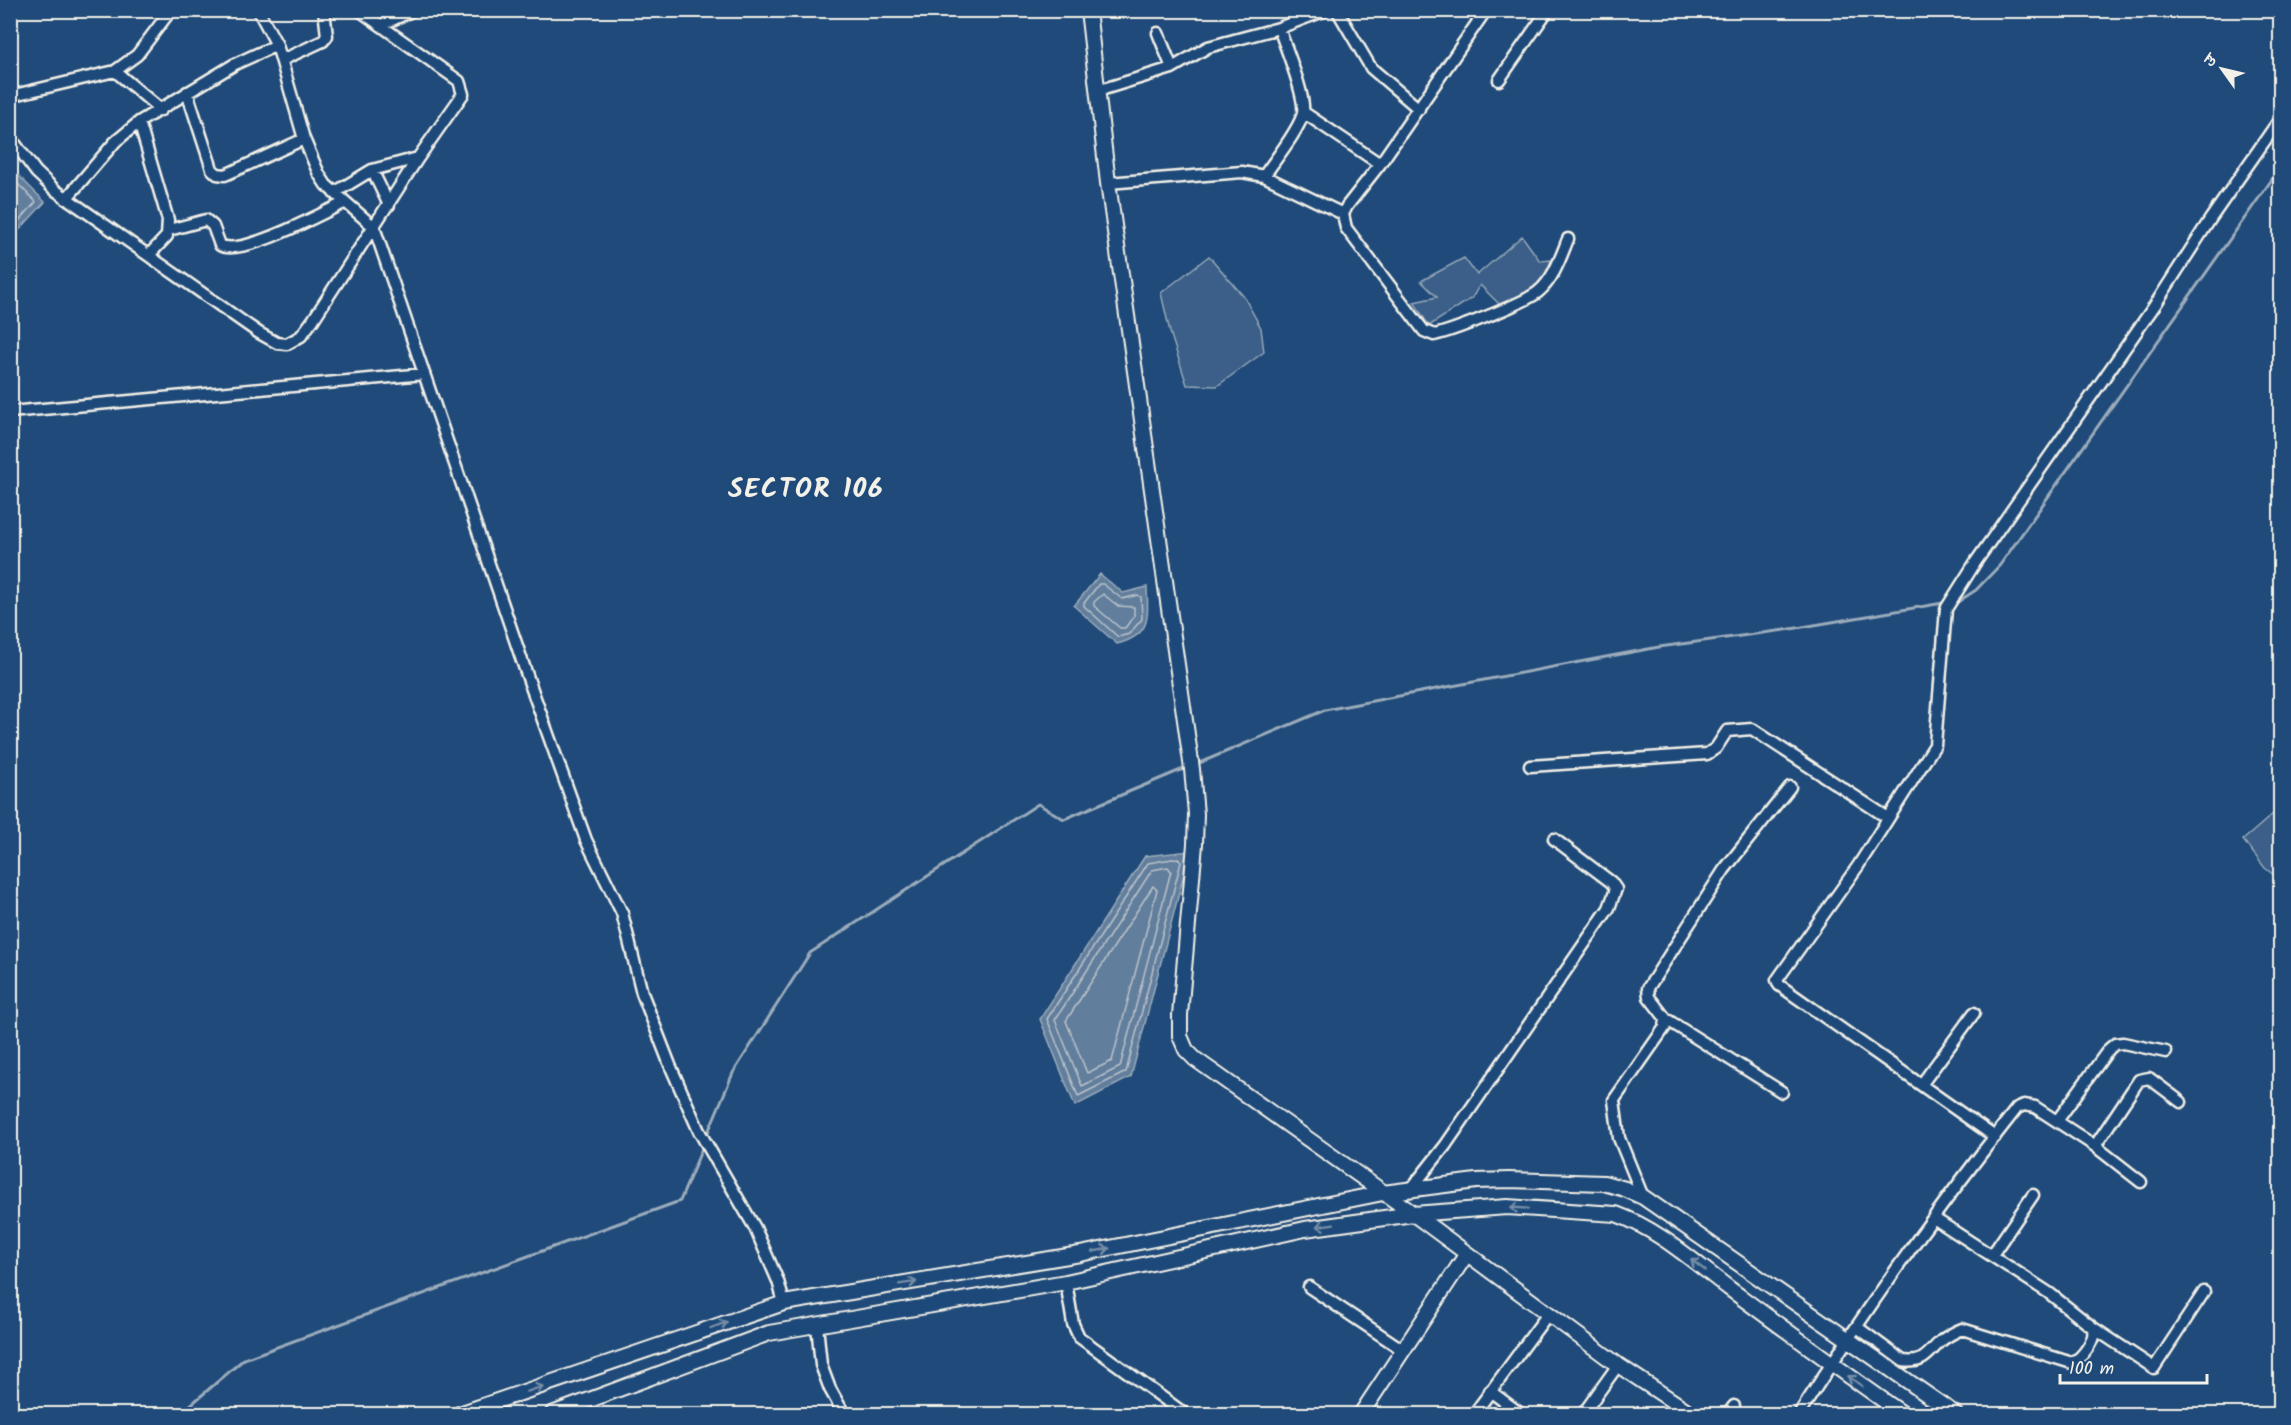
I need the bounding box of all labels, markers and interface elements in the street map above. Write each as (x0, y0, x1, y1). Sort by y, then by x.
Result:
north arrow (2192, 39, 2252, 99)
text: उ (2198, 48, 2226, 73)
district label: SECTOR 106 (728, 468, 884, 511)
one-way arrow (1509, 1203, 1529, 1214)
one-way arrow (1315, 1220, 1335, 1231)
one-way arrow (1090, 1244, 1110, 1255)
one-way arrow (1691, 1259, 1707, 1272)
one-way arrow (898, 1277, 918, 1288)
one-way arrow (709, 1318, 727, 1329)
scale bar (2060, 1347, 2207, 1385)
text: 100 m (2069, 1355, 2114, 1384)
one-way arrow (1848, 1375, 1864, 1387)
one-way arrow (525, 1383, 544, 1394)

